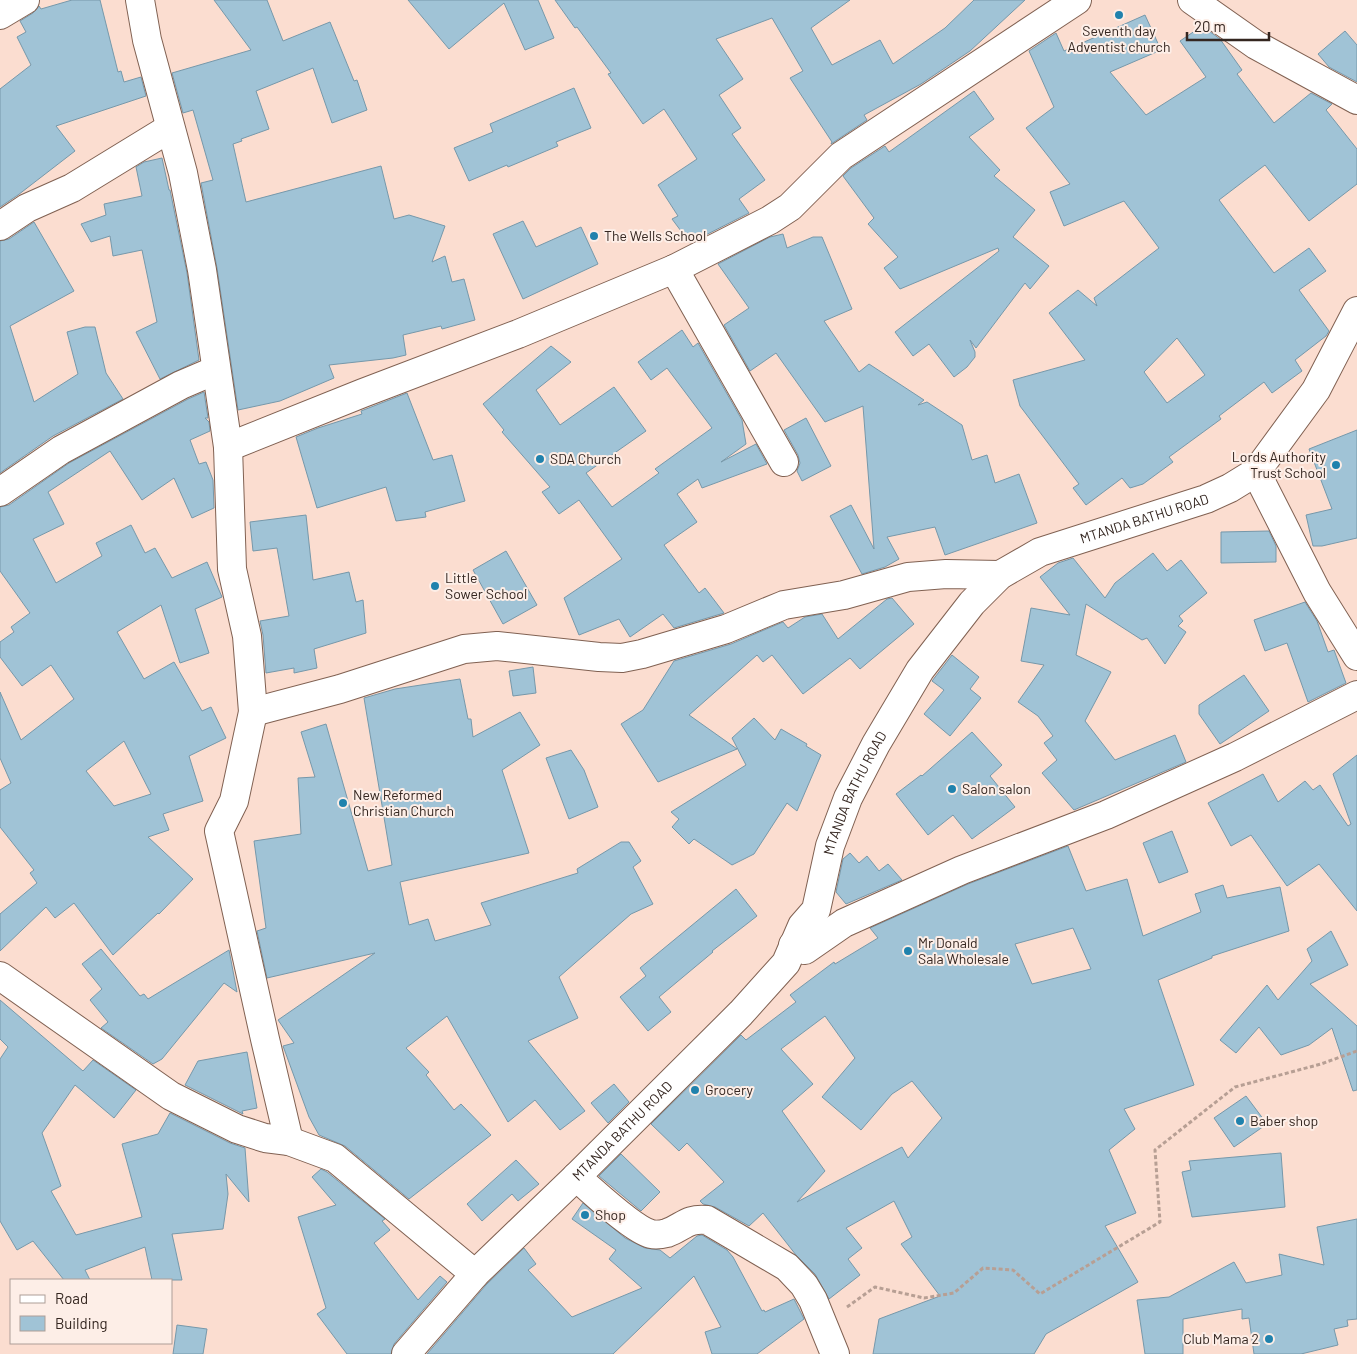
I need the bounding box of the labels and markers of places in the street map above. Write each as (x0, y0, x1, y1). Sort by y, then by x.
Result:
marker: Seventh day Adventist church (1113, 9, 1125, 21)
place label: Seventh day Adventist church (1068, 22, 1170, 55)
place label: The Wells School (604, 227, 706, 244)
marker: The Wells School (588, 230, 600, 242)
place label: Lords Authority Trust School (1232, 448, 1327, 481)
place label: SDA Church (550, 450, 621, 467)
marker: SDA Church (534, 453, 546, 465)
marker: Lords Authority Trust School (1330, 459, 1342, 471)
place label: Little Sower School (445, 569, 527, 602)
marker: Little Sower School (429, 580, 441, 592)
place label: Salon salon (962, 780, 1031, 797)
marker: Salon salon (946, 783, 958, 795)
place label: New Reformed Christian Church (353, 786, 454, 819)
marker: New Reformed Christian Church (337, 797, 349, 809)
place label: Mr Donald Sala Wholesale (918, 934, 1009, 967)
marker: Mr Donald Sala Wholesale (902, 945, 914, 957)
place label: Grocery (705, 1081, 753, 1098)
marker: Grocery (689, 1084, 701, 1096)
place label: Baber shop (1250, 1112, 1318, 1129)
marker: Baber shop (1234, 1115, 1246, 1127)
place label: Shop (595, 1206, 626, 1223)
marker: Shop (579, 1209, 591, 1221)
place label: Club Mama 2 (1183, 1330, 1259, 1347)
marker: Club Mama 2 (1263, 1333, 1275, 1345)

